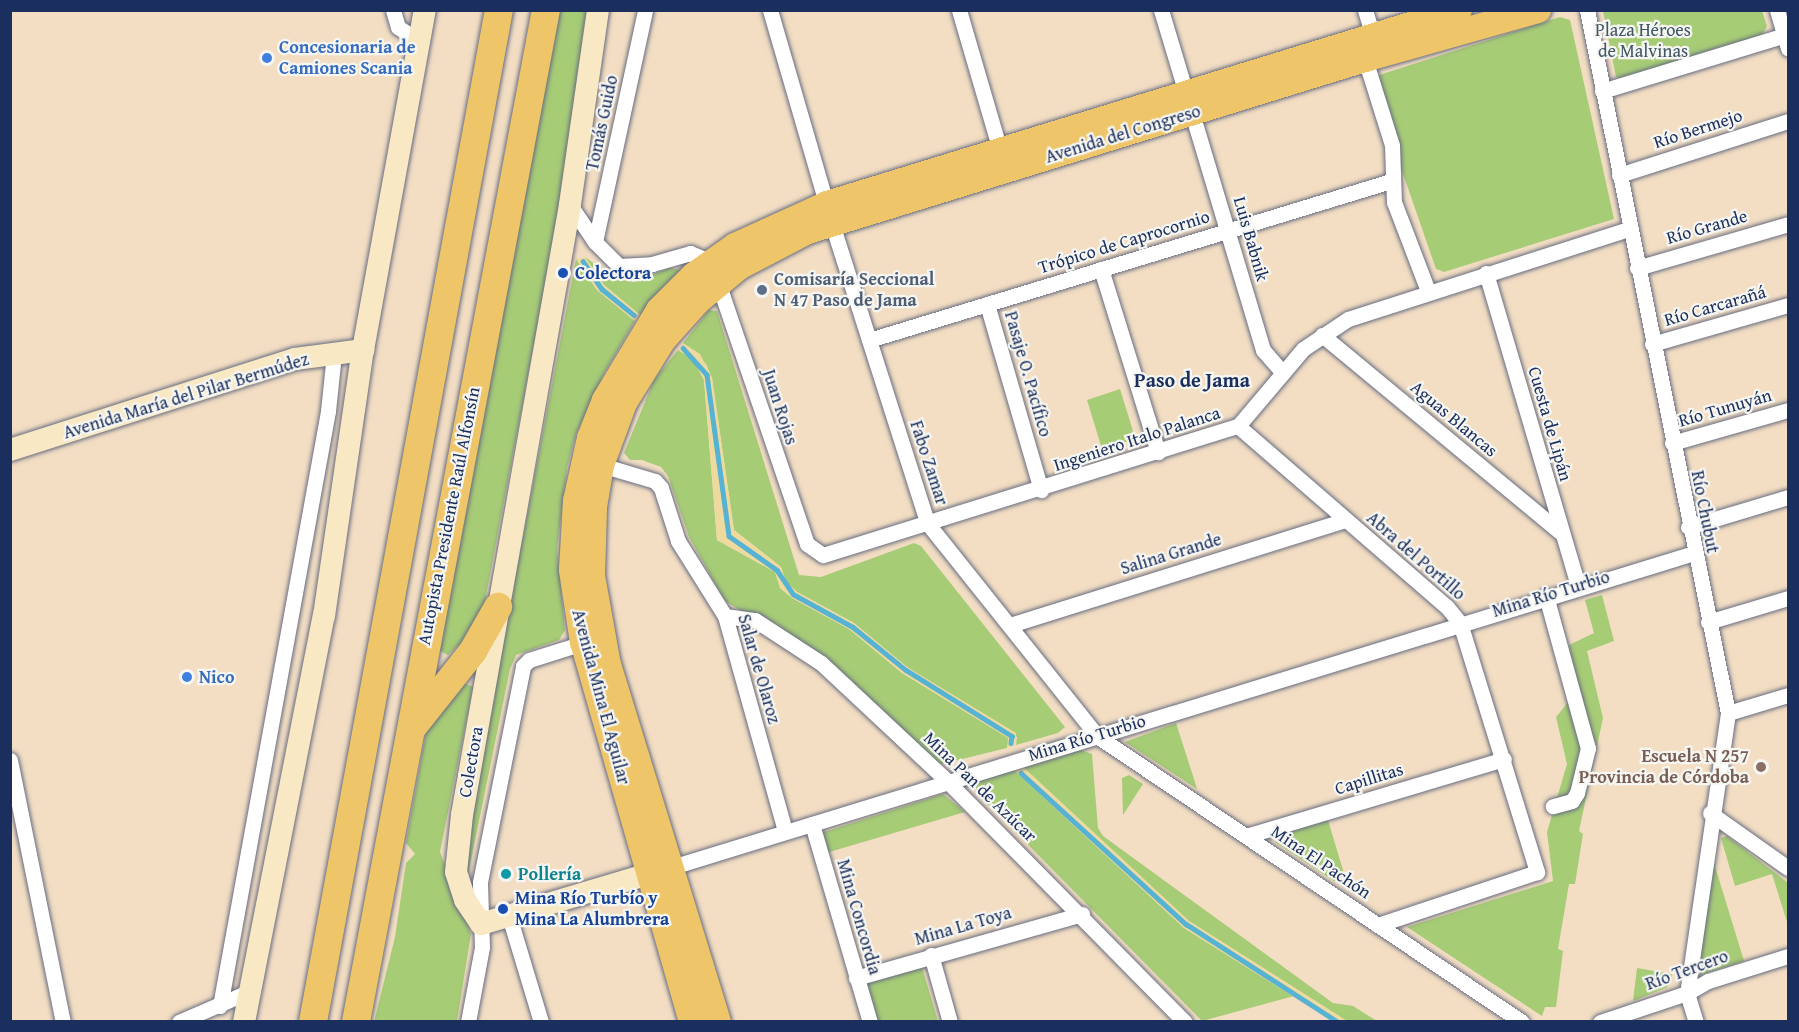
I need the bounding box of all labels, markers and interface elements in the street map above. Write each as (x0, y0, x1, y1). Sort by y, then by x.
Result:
park label: Plaza Héroes de Malvinas (1595, 20, 1691, 63)
place label: Concesionaria de Camiones Scania (279, 37, 416, 80)
marker: Concesionaria de Camiones Scania (260, 51, 274, 65)
street label: Tomás Guido (581, 73, 623, 173)
street label: Avenida del Congreso (1043, 100, 1203, 168)
street label: Río Bermejo (1651, 105, 1745, 153)
street label: Luis Babnik (1229, 194, 1273, 284)
street label: Río Grande (1664, 205, 1750, 249)
street label: Trópico de Caprocornio (1036, 206, 1212, 278)
place label: Colectora (575, 262, 651, 284)
marker: Colectora (556, 266, 570, 280)
place label: Comisaría Seccional N 47 Paso de Jama (774, 269, 934, 312)
street label: Río Carcarañá (1662, 281, 1768, 331)
marker: Comisaría Seccional N 47 Paso de Jama (755, 283, 769, 297)
street label: Pasaje O. Pacífico (1000, 309, 1056, 439)
street label: Avenida María del Pilar Bermúdez (61, 348, 311, 444)
street label: Cuesta de Lipán (1523, 364, 1577, 484)
street label: Juan Rojas (758, 367, 802, 447)
district label: Paso de Jama (1134, 367, 1250, 391)
street label: Aguas Blancas (1406, 376, 1502, 462)
street label: Río Tunuyán (1676, 384, 1774, 432)
street label: Autopista Presidente Raúl Alfonsín (413, 385, 485, 647)
street label: Ingeniero Italo Palanca (1051, 402, 1223, 476)
street label: Fabo Zamar (905, 418, 953, 508)
street label: Río Chubut (1686, 469, 1724, 555)
street label: Abra del Portillo (1362, 507, 1470, 605)
street label: Salina Grande (1118, 528, 1224, 580)
street label: Mina Río Turbio (1490, 566, 1612, 622)
street label: Avenida Mina El Aguilar (567, 607, 635, 787)
street label: Salar de Olaroz (733, 612, 785, 726)
place label: Nico (199, 666, 234, 688)
marker: Nico (180, 670, 194, 684)
street label: Mina Río Turbio (1026, 710, 1148, 766)
street label: Colectora (454, 725, 488, 799)
street label: Mina Pan de Azúcar (919, 727, 1041, 847)
place label: Escuela N 257 Provincia de Córdoba (1579, 746, 1749, 789)
street label: Capillitas (1332, 758, 1406, 800)
marker: Escuela N 257 Provincia de Córdoba (1754, 760, 1768, 774)
street label: Mina El Pachón (1267, 821, 1375, 903)
street label: Mina Concordia (832, 857, 886, 977)
place label: Pollería (518, 863, 581, 885)
marker: Pollería (499, 867, 513, 881)
place label: Mina Río Turbío y Mina La Alumbrera (515, 888, 669, 930)
marker: Mina Río Turbío y Mina La Alumbrera (496, 902, 510, 916)
street label: Mina La Toya (912, 902, 1014, 950)
street label: Río Tercero (1643, 945, 1731, 995)

